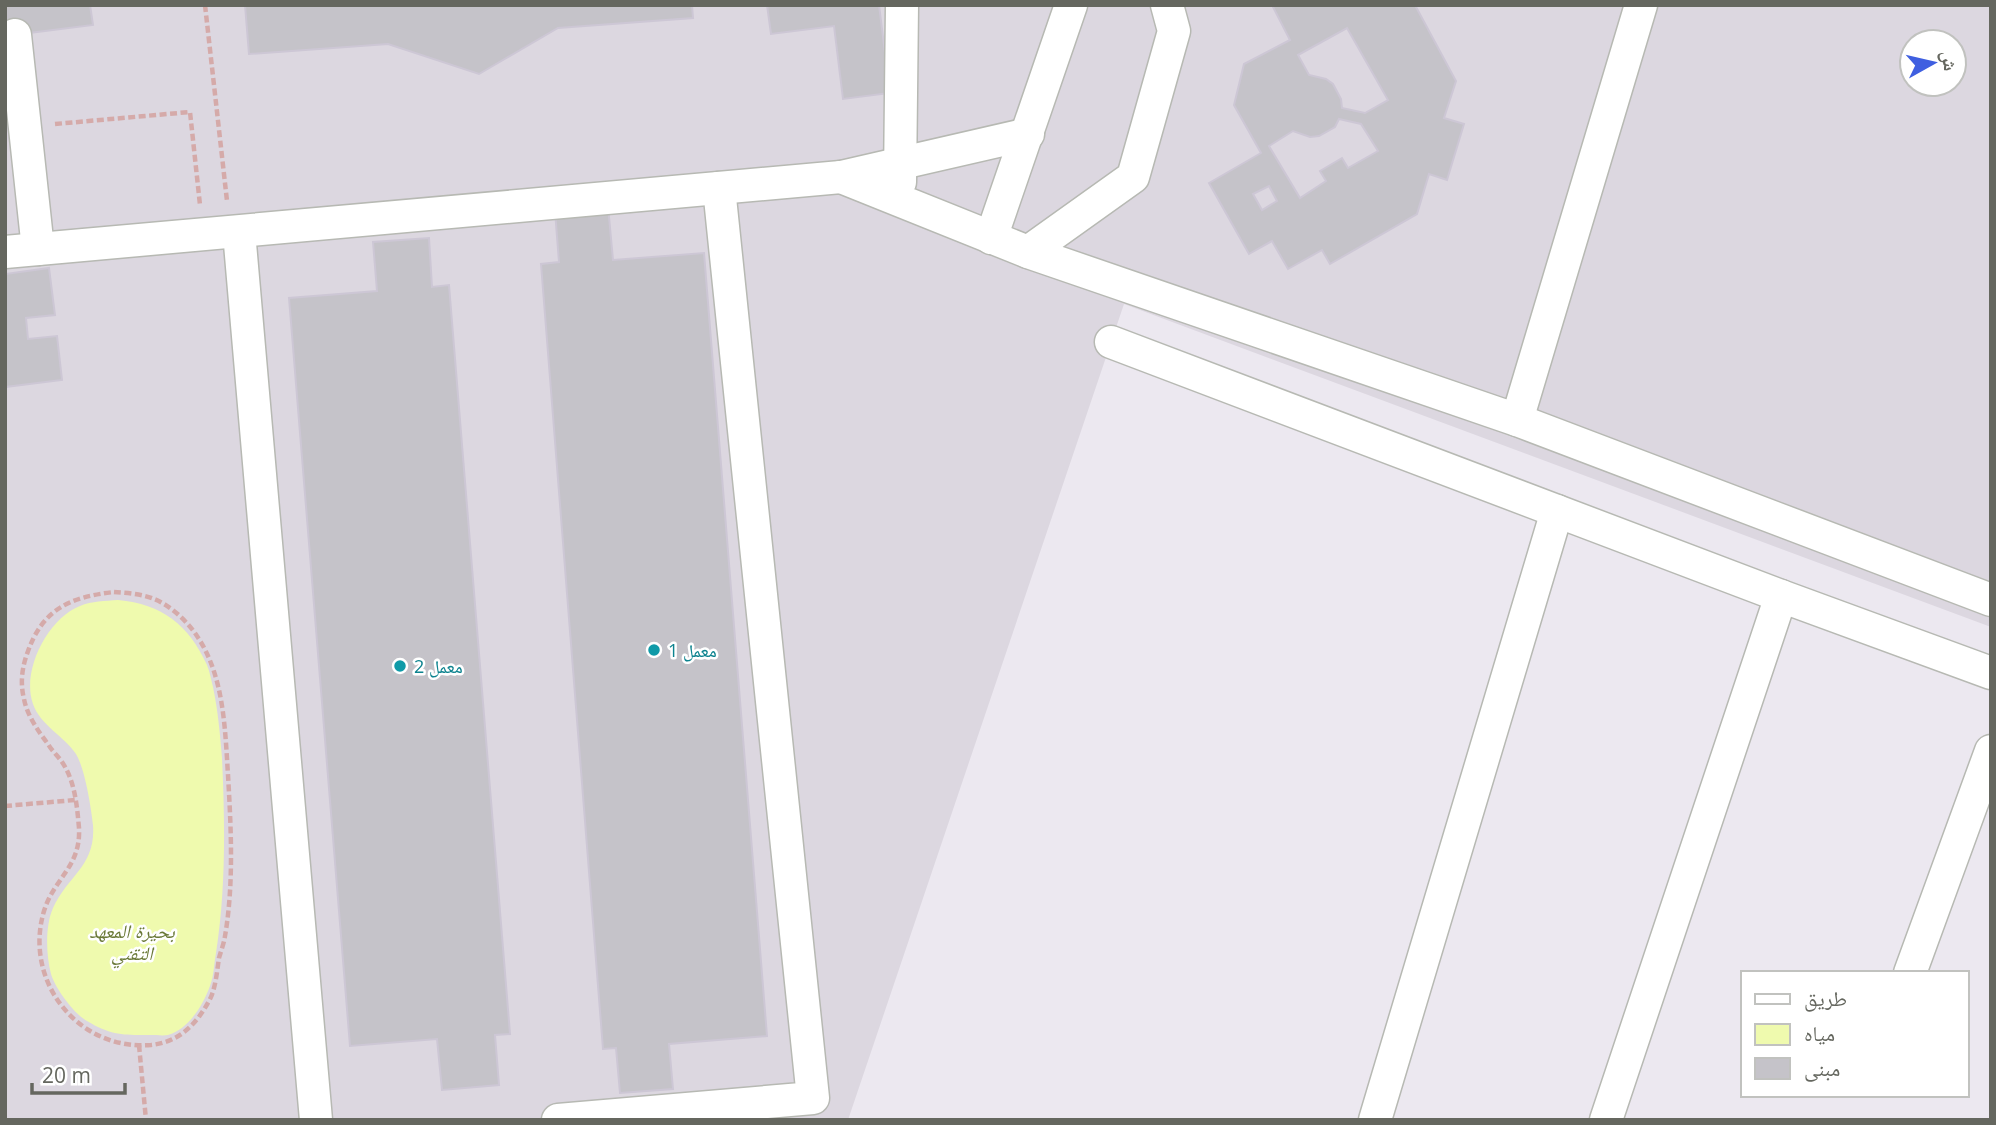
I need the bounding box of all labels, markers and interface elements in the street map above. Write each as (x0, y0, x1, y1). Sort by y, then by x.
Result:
north arrow (1898, 28, 1968, 98)
text: ش (1936, 49, 1964, 72)
place label: معمل 1 (668, 638, 717, 662)
marker: معمل 1 (646, 642, 662, 658)
place label: معمل 2 (414, 654, 463, 678)
marker: معمل 2 (392, 658, 408, 674)
water label: بحيرة المعهد التقني (89, 918, 176, 969)
legend (1741, 971, 1968, 1097)
text: طريق (1804, 984, 1847, 1012)
text: مياه (1804, 1019, 1835, 1047)
scale bar (32, 1052, 124, 1096)
text: مبنى (1804, 1054, 1840, 1082)
text: 20 m (42, 1061, 91, 1089)

